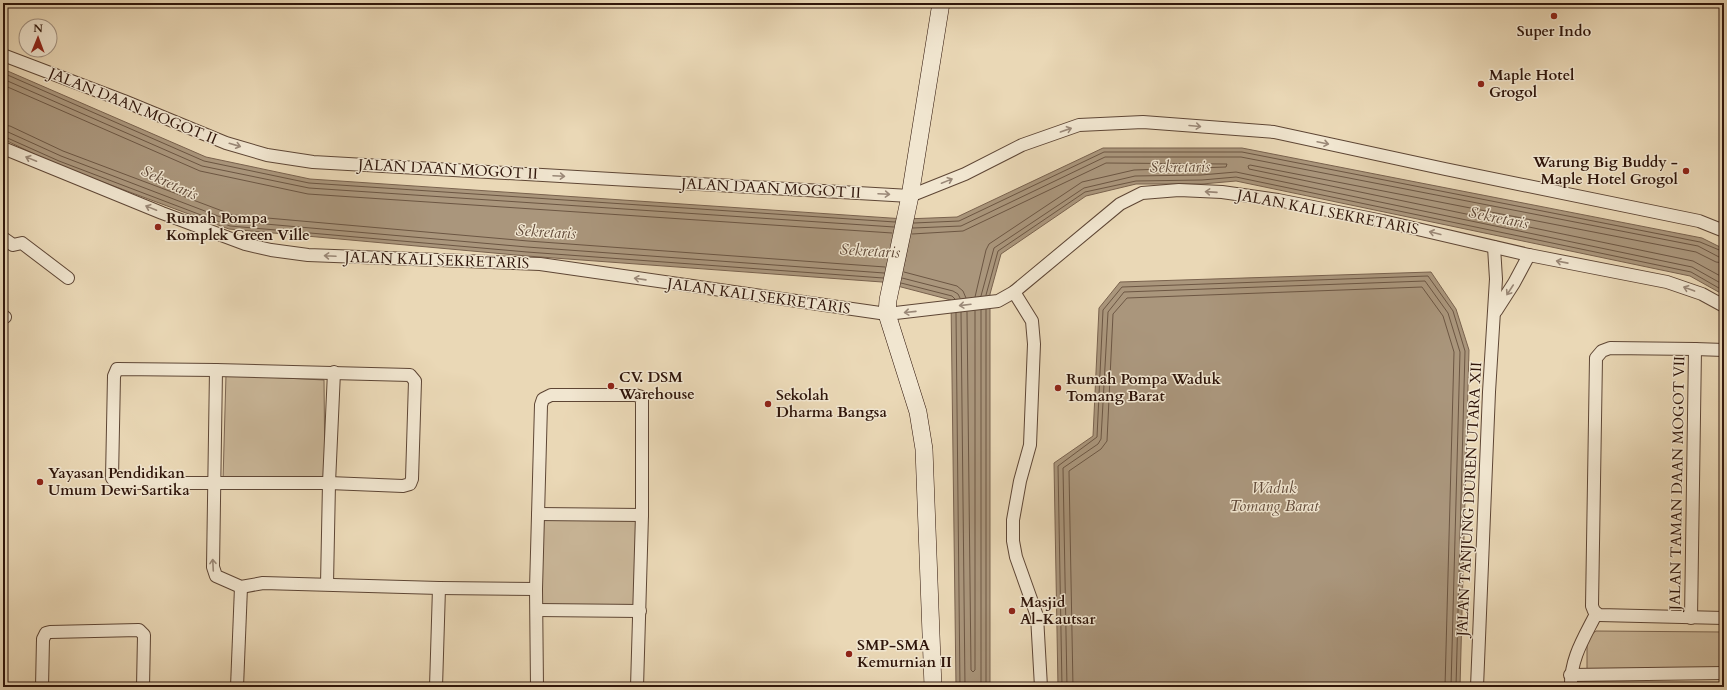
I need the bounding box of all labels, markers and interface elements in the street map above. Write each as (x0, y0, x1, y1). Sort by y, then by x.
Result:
marker: Super Indo (1549, 11, 1559, 21)
north arrow (18, 18, 58, 58)
text: N (33, 21, 44, 36)
place label: Super Indo (1517, 21, 1591, 41)
street label: JALAN DAAN MOGOT II (44, 62, 220, 149)
place label: Maple Hotel Grogol (1489, 65, 1575, 102)
marker: Maple Hotel Grogol (1476, 79, 1486, 89)
one-way arrow (1188, 122, 1201, 129)
one-way arrow (1059, 125, 1071, 133)
one-way arrow (1316, 139, 1329, 147)
one-way arrow (228, 142, 241, 150)
place label: Warung Big Buddy - Maple Hotel Grogol (1532, 152, 1679, 189)
street label: JALAN DAAN MOGOT II (356, 154, 538, 184)
one-way arrow (25, 155, 37, 162)
water label: Sekretaris (1149, 155, 1211, 179)
water label: Sekretaris (137, 160, 202, 206)
marker: Warung Big Buddy - Maple Hotel Grogol (1681, 166, 1691, 176)
one-way arrow (552, 172, 565, 179)
street label: JALAN DAAN MOGOT II (679, 173, 861, 203)
one-way arrow (940, 177, 952, 185)
street label: JALAN KALI SEKRETARIS (1233, 184, 1421, 239)
one-way arrow (1205, 188, 1218, 195)
one-way arrow (877, 191, 890, 198)
water label: Sekretaris (1467, 201, 1531, 235)
one-way arrow (146, 204, 158, 212)
place label: Rumah Pompa Komplek Green Ville (166, 208, 310, 245)
water label: Sekretaris (515, 219, 577, 245)
marker: Rumah Pompa Komplek Green Ville (153, 222, 163, 232)
one-way arrow (1429, 229, 1442, 237)
water label: Sekretaris (839, 238, 901, 264)
street label: JALAN KALI SEKRETARIS (342, 247, 530, 273)
one-way arrow (324, 253, 337, 260)
one-way arrow (1556, 257, 1569, 265)
street label: JALAN KALI SEKRETARIS (664, 273, 852, 319)
one-way arrow (634, 275, 647, 283)
one-way arrow (1505, 284, 1514, 295)
one-way arrow (1682, 285, 1695, 292)
one-way arrow (959, 301, 972, 309)
one-way arrow (904, 308, 917, 315)
street label: JALAN TAMAN DAAN MOGOT VII (1665, 356, 1689, 612)
street label: JALAN TANJUNG DUREN UTARA XII (1452, 361, 1486, 639)
place label: CV. DSM Warehouse (618, 367, 695, 404)
place label: Rumah Pompa Waduk Tomang Barat (1066, 369, 1222, 406)
marker: CV. DSM Warehouse (606, 381, 616, 391)
marker: Rumah Pompa Waduk Tomang Barat (1053, 383, 1063, 393)
place label: Sekolah Dharma Bangsa (776, 385, 887, 422)
marker: Sekolah Dharma Bangsa (763, 399, 773, 409)
place label: Yayasan Pendidikan Umum Dewi Sartika (48, 463, 190, 500)
marker: Yayasan Pendidikan Umum Dewi Sartika (35, 477, 45, 487)
water label: Waduk Tomang Barat (1230, 477, 1319, 517)
one-way arrow (209, 559, 217, 572)
place label: Masjid Al-Kautsar (1020, 592, 1096, 629)
marker: Masjid Al-Kautsar (1007, 606, 1017, 616)
place label: SMP-SMA Kemurnian II (857, 635, 952, 672)
marker: SMP-SMA Kemurnian II (844, 649, 854, 659)

